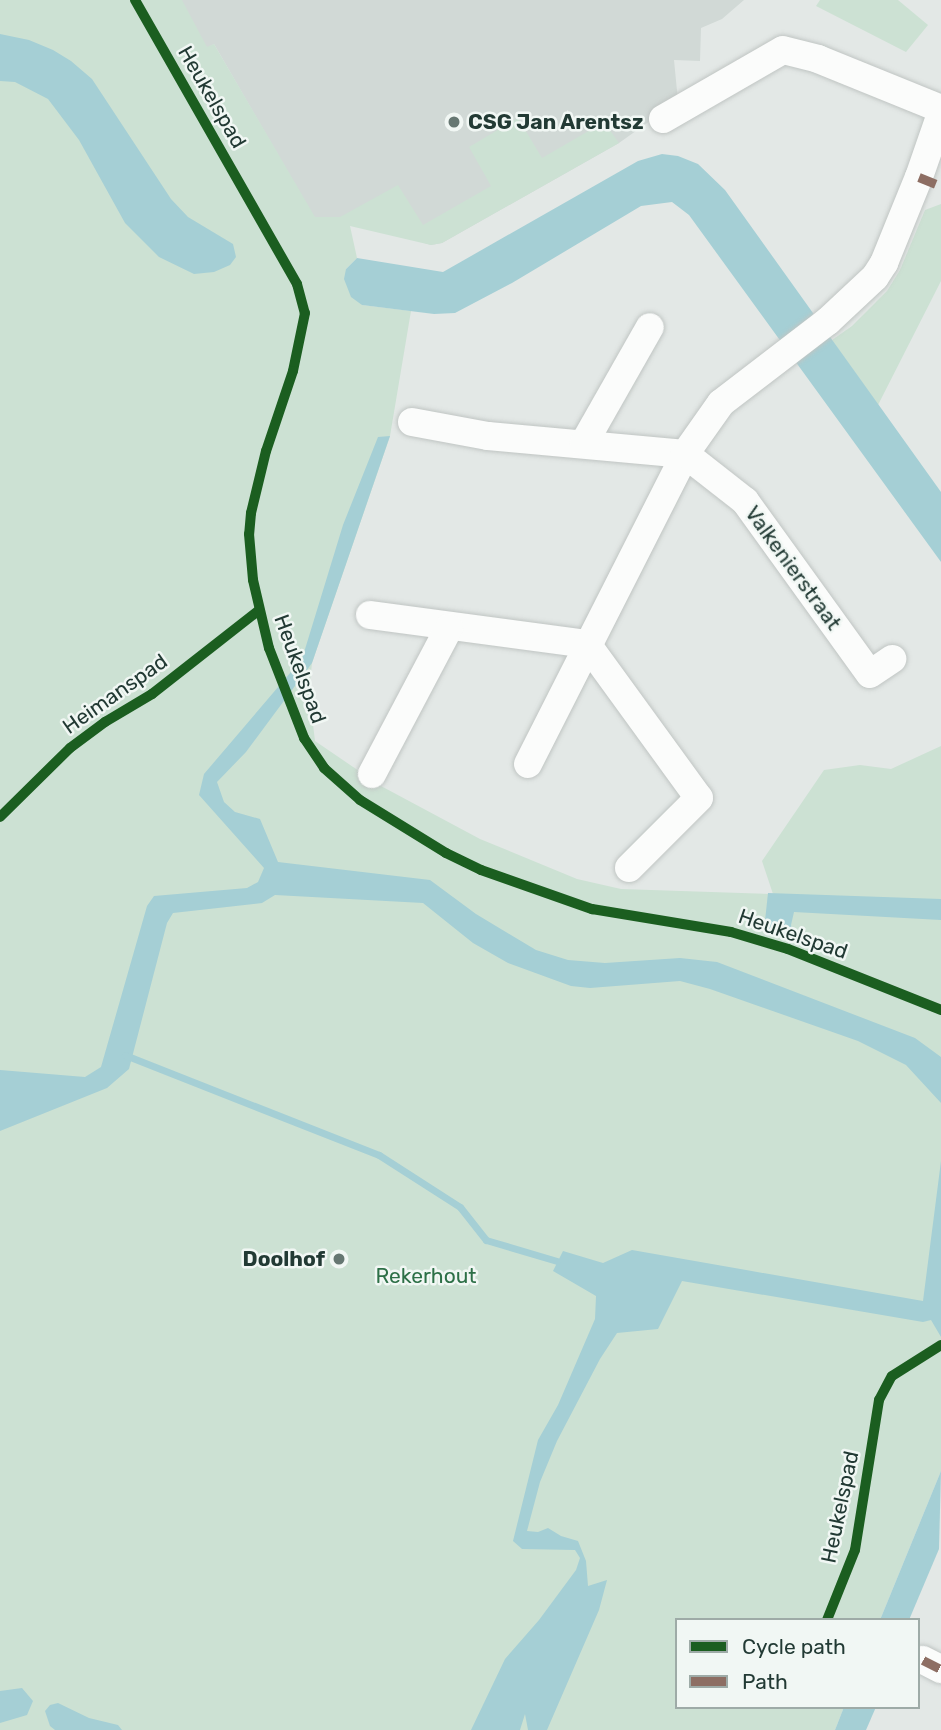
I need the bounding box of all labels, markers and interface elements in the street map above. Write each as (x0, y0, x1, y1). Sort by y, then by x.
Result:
street label: Heukelspad (173, 41, 251, 153)
place label: CSG Jan Arentsz (468, 109, 644, 135)
marker: CSG Jan Arentsz (446, 114, 462, 130)
street label: Valkenierstraat (740, 501, 846, 635)
street label: Heukelspad (269, 611, 331, 727)
street label: Heimanspad (58, 649, 172, 739)
street label: Heukelspad (735, 904, 851, 964)
place label: Doolhof (243, 1246, 325, 1272)
marker: Doolhof (331, 1251, 347, 1267)
park label: Rekerhout (375, 1263, 477, 1289)
street label: Heukelspad (816, 1449, 864, 1565)
legend (675, 1618, 920, 1709)
text: Cycle path (742, 1634, 846, 1659)
text: Path (742, 1669, 788, 1694)

